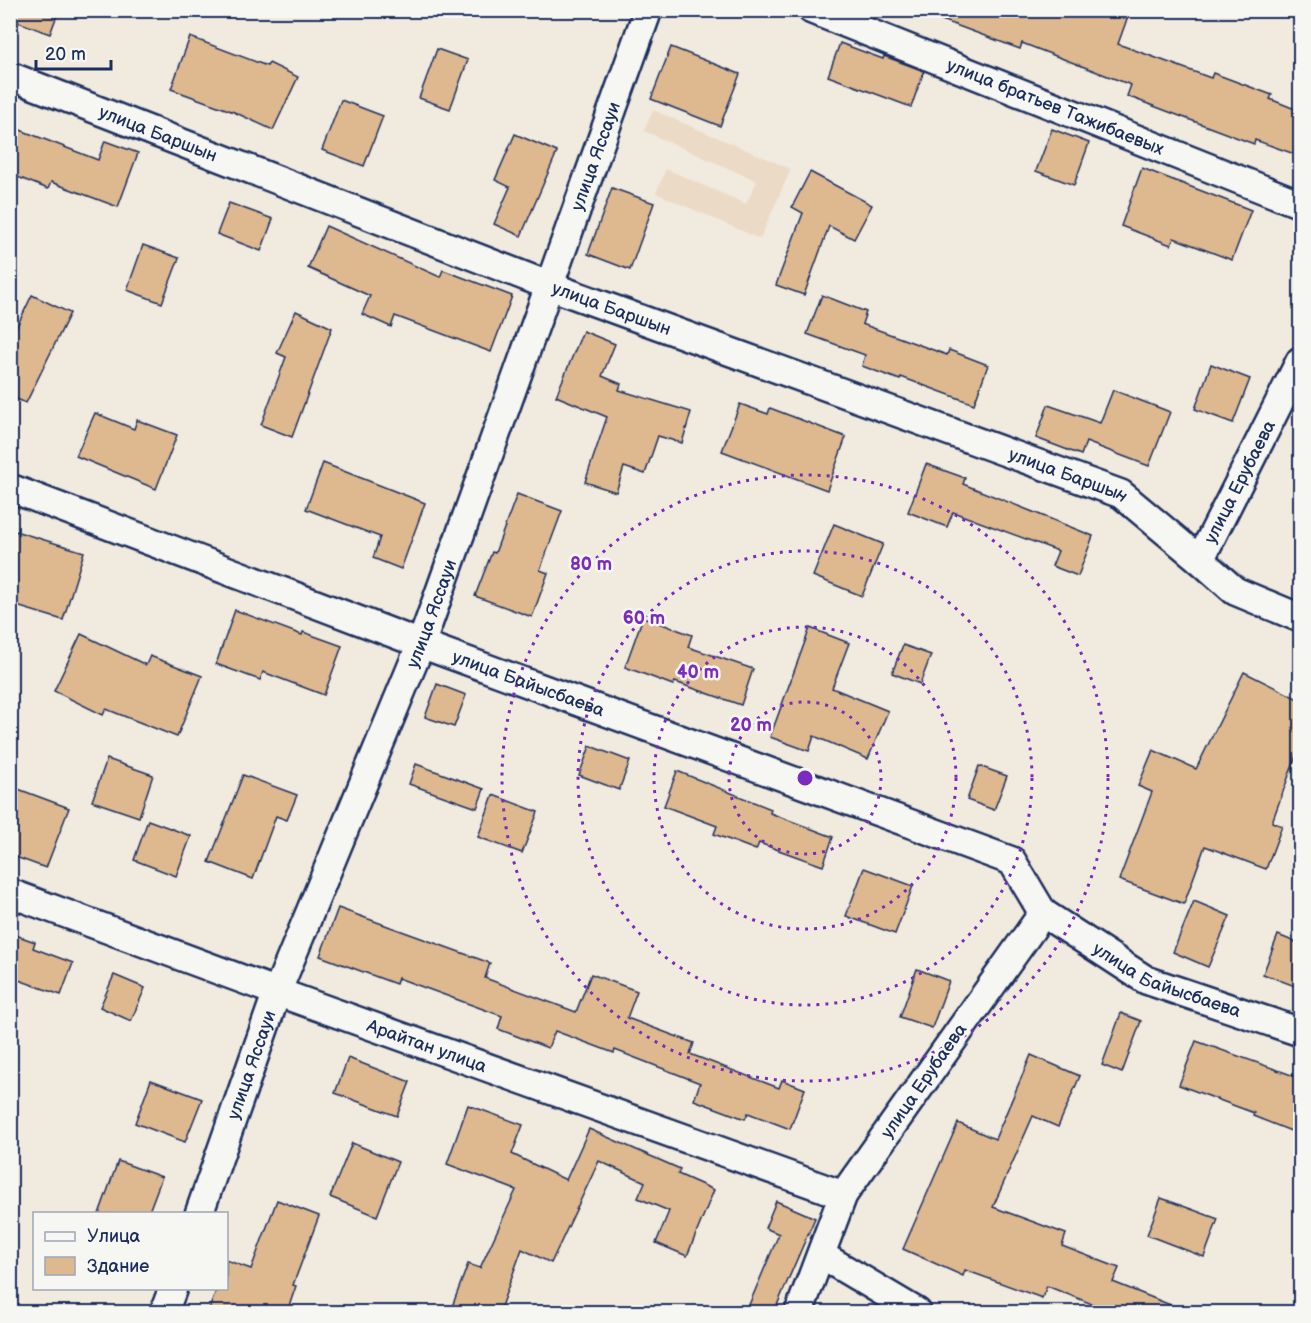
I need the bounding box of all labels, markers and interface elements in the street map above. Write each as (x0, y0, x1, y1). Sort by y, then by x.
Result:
scale bar (36, 33, 111, 71)
text: 20 m (45, 44, 86, 65)
street label: улица братьев Тажибаевых (944, 54, 1167, 159)
street label: улица Яссауи (567, 99, 625, 213)
street label: улица Баршын (96, 101, 220, 166)
street label: улица Баршын (549, 277, 674, 340)
street label: улица Ерубаева (1200, 417, 1280, 547)
street label: улица Баршын (1006, 444, 1133, 506)
text: 80 m (570, 554, 612, 575)
street label: улица Яссауи (402, 557, 461, 671)
text: 60 m (623, 608, 665, 629)
street label: улица Байысбаева (449, 646, 608, 721)
text: 40 m (677, 662, 719, 683)
text: 20 m (730, 715, 772, 736)
centre of rings (795, 768, 815, 788)
street label: улица Байысбаева (1089, 938, 1244, 1022)
street label: улица Яссауи (223, 1008, 280, 1122)
street label: Арайтан улица (363, 1014, 490, 1077)
street label: улица Ерубаева (877, 1019, 972, 1142)
legend (33, 1212, 228, 1290)
text: Улица (87, 1226, 141, 1247)
text: Здание (87, 1256, 149, 1277)

